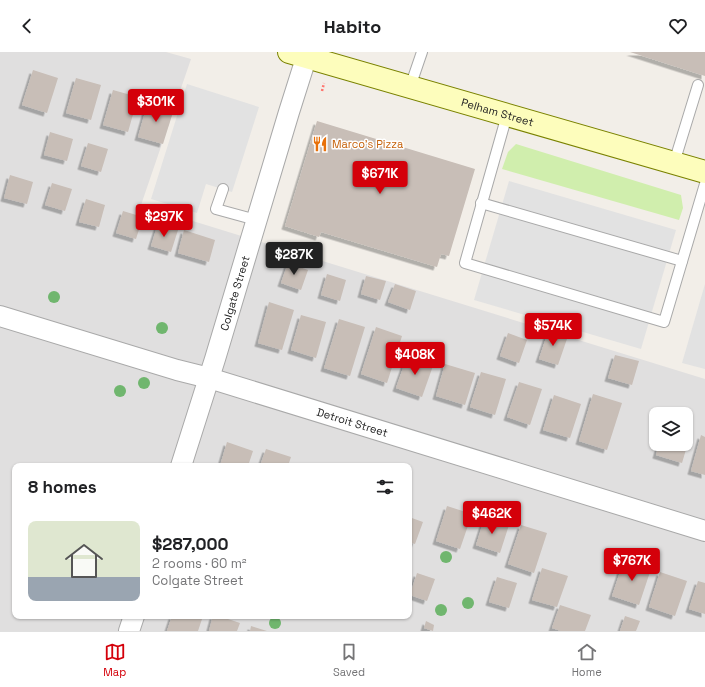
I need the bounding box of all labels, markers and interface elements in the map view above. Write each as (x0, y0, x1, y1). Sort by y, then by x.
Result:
icon: back (16, 15, 38, 37)
text: Habito (324, 15, 381, 38)
icon: heart (667, 15, 689, 37)
pin: $301K (128, 89, 184, 123)
text: $301K (137, 93, 175, 110)
street label: Pelham Street (460, 95, 535, 129)
restaurant icon: Marco's Pizza (311, 135, 329, 153)
place label: Marco's Pizza (332, 137, 404, 151)
pin: $671K (352, 161, 408, 195)
text: $671K (362, 165, 398, 182)
pin: $297K (136, 204, 192, 238)
text: $297K (145, 208, 183, 225)
pin: $287K (266, 242, 322, 276)
text: $287K (275, 246, 313, 263)
street label: Colgate Street (217, 254, 253, 332)
pin: $574K (525, 313, 581, 347)
text: $574K (534, 317, 572, 334)
pin: $408K (387, 342, 443, 376)
text: $408K (395, 346, 435, 363)
street label: Detroit Street (315, 405, 390, 440)
map controls (649, 407, 693, 451)
button: layers (649, 407, 693, 451)
text: 8 homes (28, 476, 97, 498)
icon: filters (374, 476, 396, 498)
pin: $462K (464, 501, 520, 535)
text: $462K (472, 505, 512, 522)
text: $287,000 (152, 533, 229, 555)
icon: home (60, 537, 108, 585)
pin: $767K (604, 548, 660, 582)
text: $767K (613, 552, 651, 569)
text: 2 rooms · 60 m² (152, 555, 247, 572)
text: Colgate Street (152, 572, 243, 589)
tab: Map (103, 641, 126, 679)
tab: Saved (333, 641, 365, 679)
tab: Home (572, 641, 602, 679)

